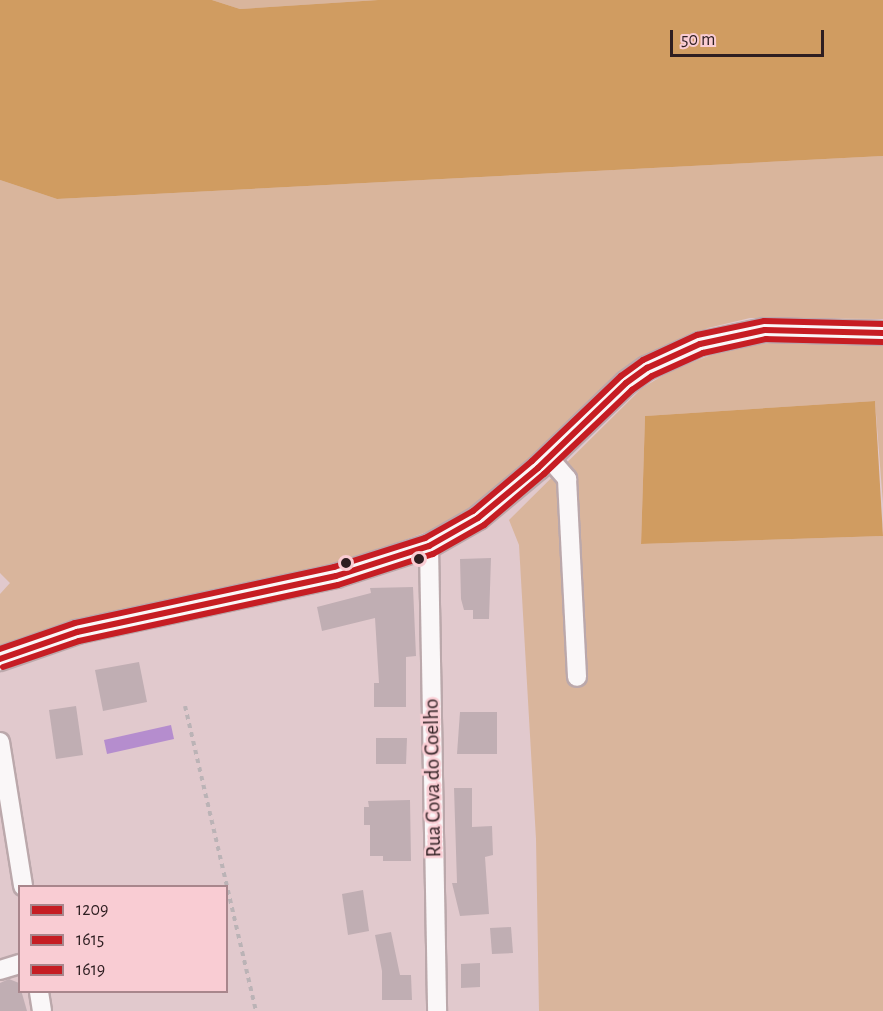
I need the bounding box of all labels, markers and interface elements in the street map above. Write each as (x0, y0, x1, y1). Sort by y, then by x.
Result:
scale bar (673, 18, 828, 56)
text: 50 m (681, 31, 715, 49)
unlabelled marker (413, 553, 425, 565)
unlabelled marker (340, 557, 352, 569)
street label: Rua Cova do Coelho (419, 698, 447, 858)
legend (18, 885, 228, 993)
text: 1209 (76, 901, 108, 919)
text: 1615 (76, 931, 104, 949)
text: 1619 (76, 961, 105, 979)

